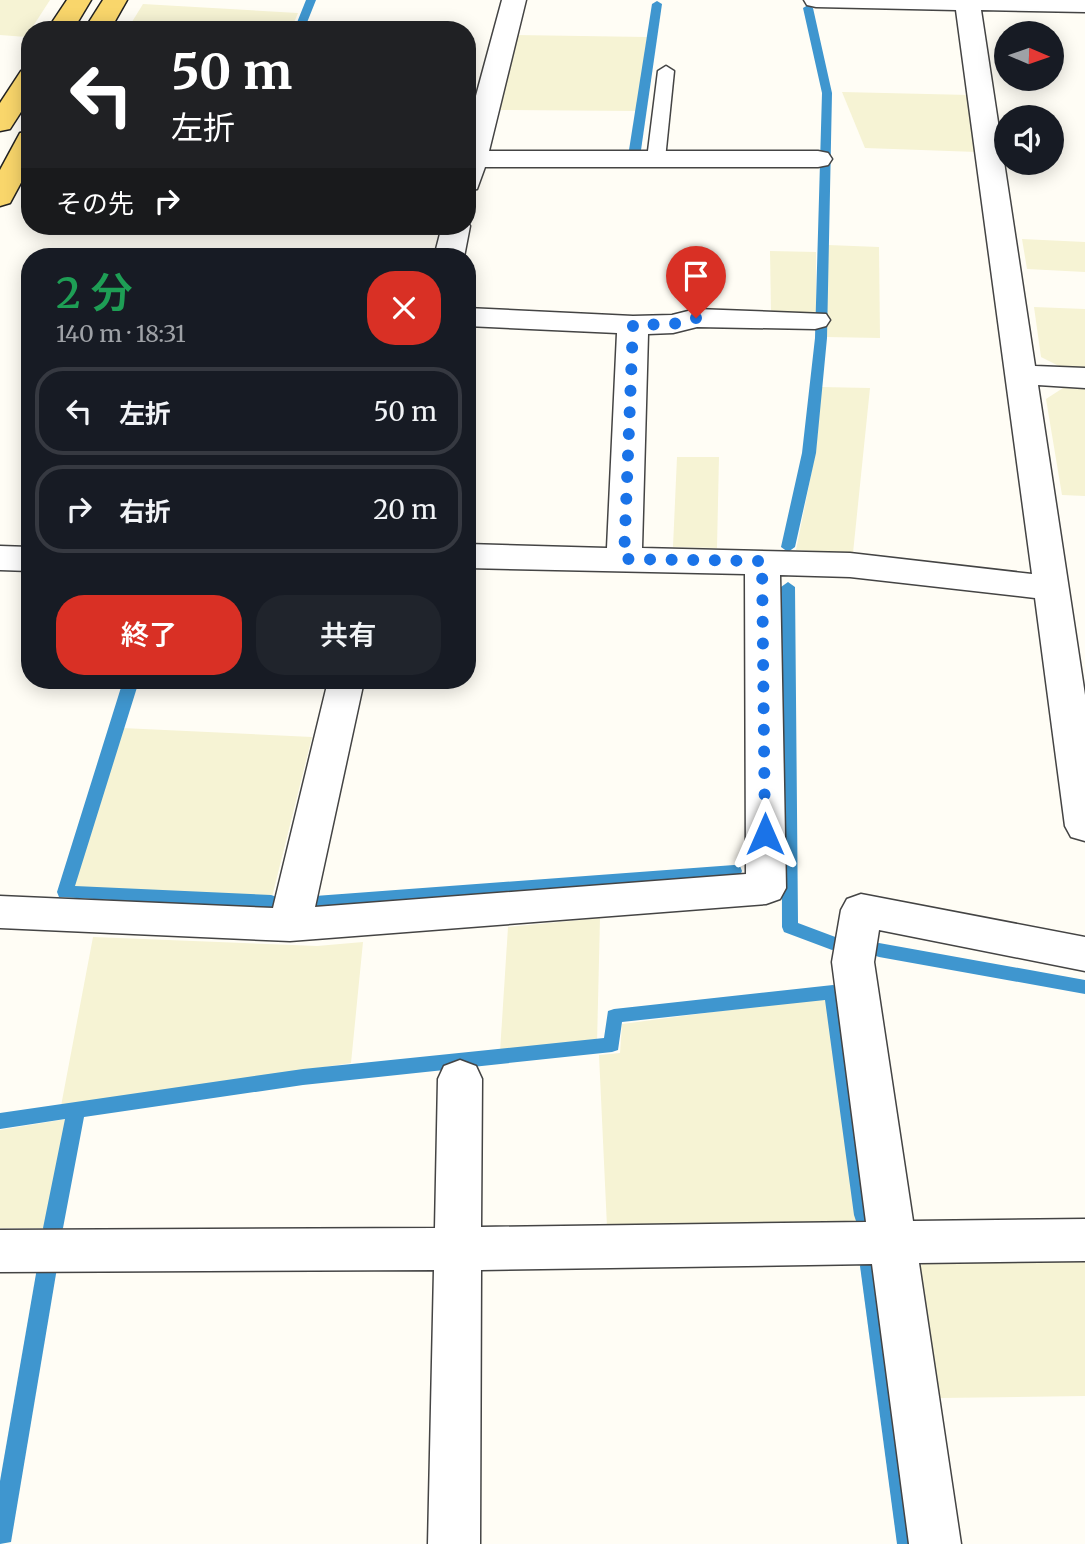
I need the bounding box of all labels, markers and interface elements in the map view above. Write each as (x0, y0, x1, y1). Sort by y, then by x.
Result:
north arrow (994, 21, 1064, 91)
map controls (994, 21, 1064, 175)
text: 50 m (171, 41, 292, 102)
icon: left (56, 49, 147, 140)
button: sound (994, 105, 1064, 175)
text: 左折 (171, 108, 235, 148)
icon: right (148, 182, 186, 220)
text: その先 (56, 187, 134, 220)
pin (666, 246, 726, 318)
icon: arrive (677, 257, 715, 295)
text: 2 分 (56, 267, 133, 319)
button: close (367, 271, 441, 345)
text: 140 m · 18:31 (56, 319, 186, 348)
icon: left (60, 392, 98, 430)
text: 50 m (373, 395, 437, 428)
text: 左折 (119, 397, 171, 430)
icon: right (60, 490, 98, 528)
text: 20 m (373, 493, 437, 526)
text: 右折 (119, 495, 171, 528)
button: 終了 (56, 595, 242, 675)
button: 共有 (256, 595, 441, 675)
position arrow (728, 797, 802, 871)

